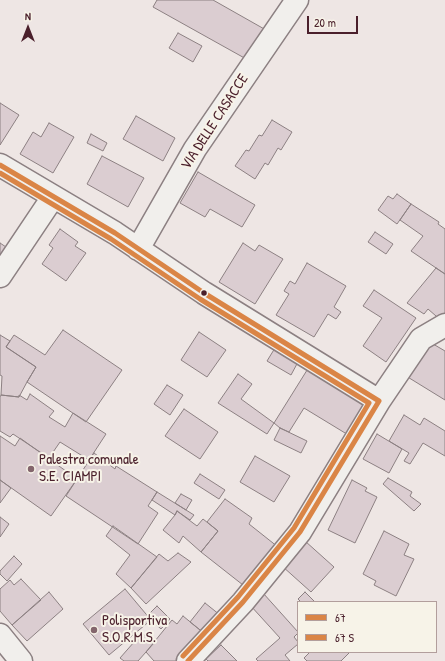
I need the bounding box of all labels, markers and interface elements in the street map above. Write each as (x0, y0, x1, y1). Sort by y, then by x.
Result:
north arrow (8, 8, 48, 48)
scale bar (309, 8, 360, 34)
text: N (25, 9, 31, 23)
text: 20 m (314, 14, 336, 31)
street label: VIA DELLE CASACCE (177, 71, 253, 173)
unlabelled marker (199, 288, 209, 298)
place label: Palestra comunale S.E. CIAMPI (39, 451, 139, 486)
marker: Palestra comunale S.E. CIAMPI (26, 464, 36, 474)
legend (297, 601, 437, 653)
text: 67 (335, 609, 346, 626)
place label: Polisportiva S.O.R.M.S. (102, 612, 167, 647)
marker: Polisportiva S.O.R.M.S. (89, 625, 99, 635)
text: 67 S (335, 629, 354, 646)

